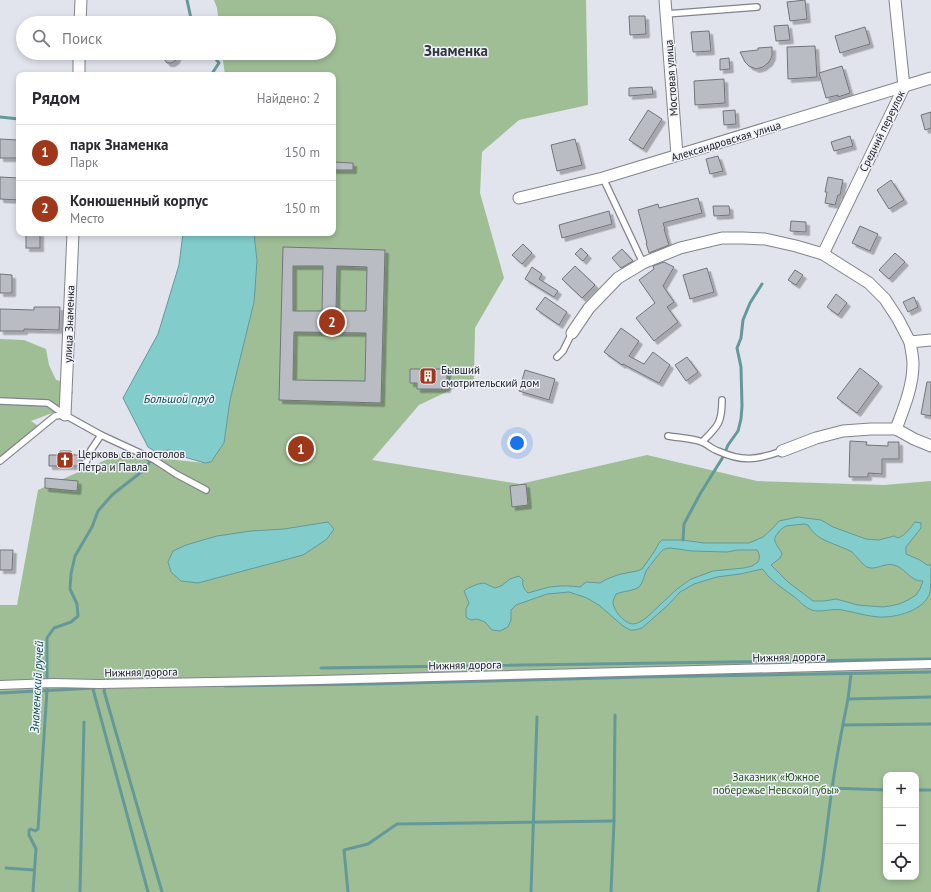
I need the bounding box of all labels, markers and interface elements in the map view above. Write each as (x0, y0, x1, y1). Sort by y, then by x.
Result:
search box (16, 16, 336, 60)
icon: search (30, 27, 52, 49)
text: Поиск (62, 29, 102, 48)
street label: Мостовая улица (661, 39, 681, 117)
district label: Знаменка (424, 41, 488, 60)
text: Рядом (32, 87, 80, 109)
street label: Средний переулок (856, 87, 908, 174)
text: Найдено: 2 (257, 90, 320, 107)
street label: Александровская улица (669, 118, 783, 164)
text: парк Знаменка (70, 135, 168, 154)
text: 1 (41, 144, 49, 161)
text: 150 m (285, 144, 320, 161)
text: Парк (70, 154, 98, 171)
text: Конюшенный корпус (70, 191, 208, 210)
text: 2 (41, 200, 49, 217)
text: 150 m (285, 200, 320, 217)
text: Место (70, 210, 104, 227)
street label: улица Знаменка (61, 285, 77, 363)
pin: 2 (319, 307, 345, 337)
place label: Бывший смотрительский дом (441, 363, 539, 390)
building icon: Бывший смотрительский дом (418, 366, 438, 386)
water label: Большой пруд (144, 391, 214, 406)
your location (507, 433, 527, 453)
pin: 1 (288, 434, 314, 464)
place label: Церковь св. апостолов Петра и Павла (78, 447, 185, 474)
church icon: Церковь св. апостолов Петра и Павла (55, 450, 75, 470)
water label: Знаменский ручей (27, 641, 46, 733)
street label: Нижняя дорога (752, 649, 826, 665)
street label: Нижняя дорога (428, 657, 502, 673)
street label: Нижняя дорога (104, 664, 178, 680)
park label: Заказник «Южное побережье Невской губы» (713, 770, 839, 797)
map controls (883, 772, 919, 880)
button: + (883, 772, 919, 808)
button: − (883, 808, 919, 844)
button: locate (883, 844, 919, 880)

